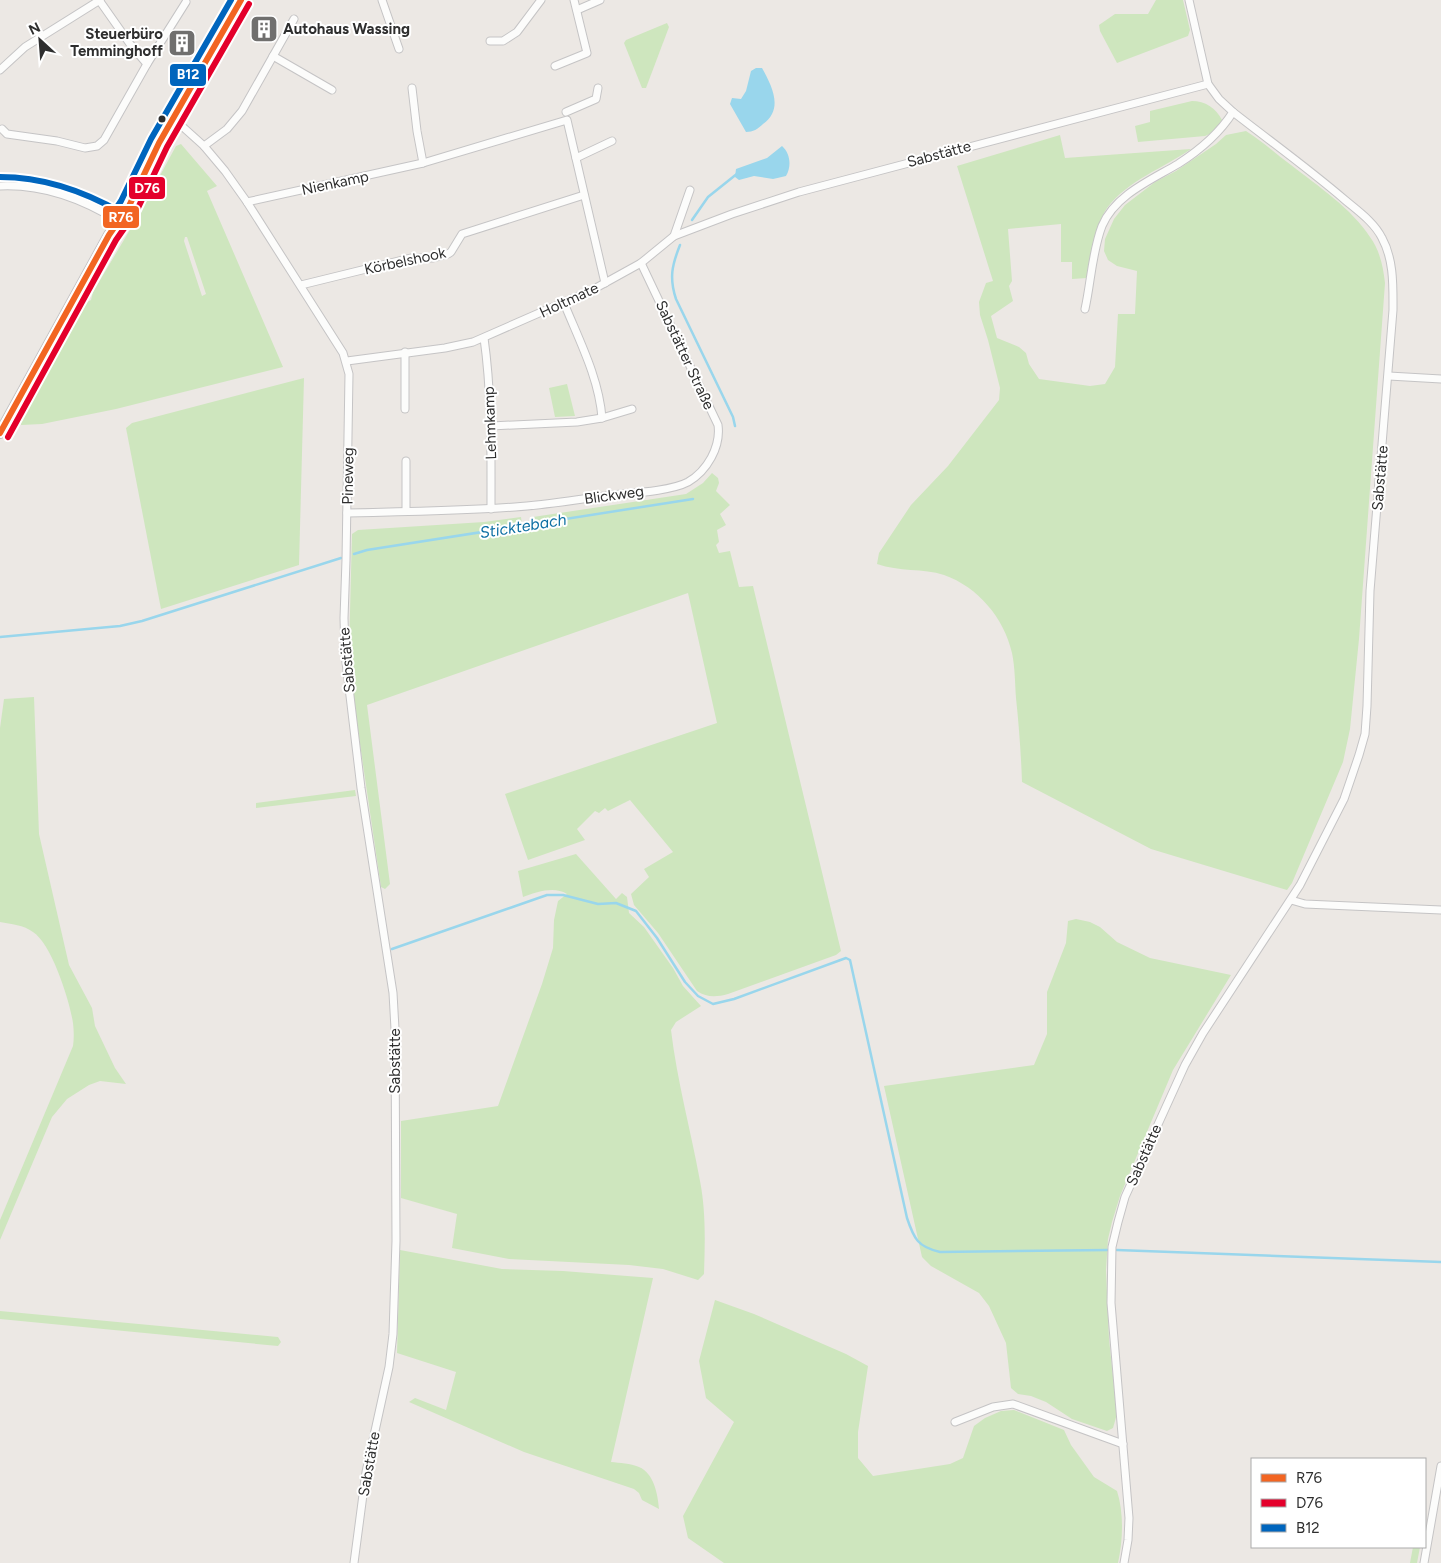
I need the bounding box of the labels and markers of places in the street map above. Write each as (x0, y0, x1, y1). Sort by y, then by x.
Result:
building icon: Autohaus Wassing (249, 14, 279, 44)
place label: Autohaus Wassing (283, 20, 410, 38)
place label: Steuerbüro Temminghoff (70, 25, 163, 60)
building icon: Steuerbüro Temminghoff (167, 28, 197, 58)
unlabelled marker (157, 114, 167, 124)

